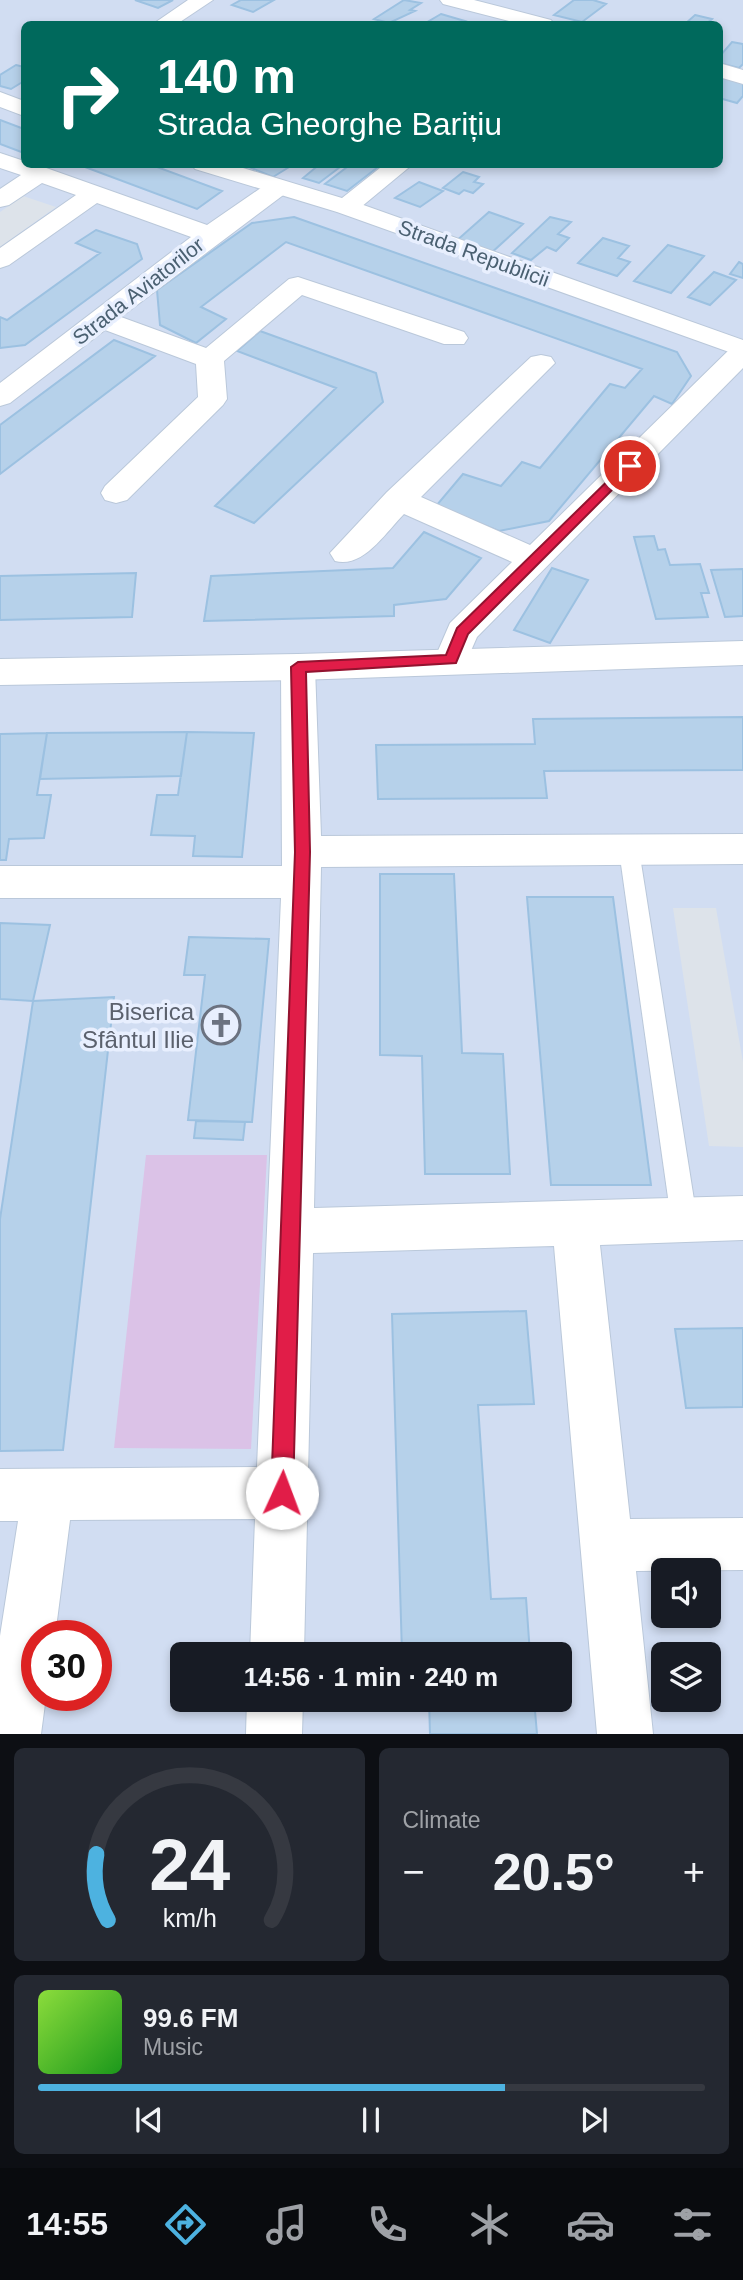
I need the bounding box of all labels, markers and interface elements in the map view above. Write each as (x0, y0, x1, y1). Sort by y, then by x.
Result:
icon: right (42, 49, 133, 140)
text: 140 m (157, 49, 296, 103)
text: Strada Gheorghe Barițiu (157, 106, 502, 142)
street label: Strada Republicii (395, 215, 553, 291)
street label: Strada Aviatorilor (68, 233, 208, 349)
pin (600, 436, 660, 496)
icon: arrive (611, 447, 649, 485)
place label: Biserica Sfântul Ilie (82, 998, 195, 1053)
church icon: Biserica Sfântul Ilie (200, 1004, 242, 1046)
position arrow (245, 1456, 319, 1530)
map controls (651, 1558, 721, 1712)
button: sound (651, 1558, 721, 1628)
speed limit sign: 30 (21, 1620, 112, 1711)
button: layers (651, 1642, 721, 1712)
text: 14:56 · 1 min · 240 m (244, 1662, 498, 1692)
text: Climate (403, 1807, 480, 1833)
text: 24 (149, 1825, 230, 1906)
text: 20.5° (493, 1843, 615, 1901)
text: − (403, 1851, 425, 1893)
text: + (683, 1851, 705, 1893)
text: km/h (162, 1904, 216, 1932)
text: 99.6 FM (143, 2003, 238, 2033)
text: Music (143, 2034, 203, 2060)
icon: previous (130, 2101, 168, 2139)
icon: pause (352, 2101, 390, 2139)
icon: next (575, 2101, 613, 2139)
icon: directions (161, 2200, 210, 2249)
icon: music (262, 2200, 311, 2249)
icon: phone (363, 2200, 412, 2249)
icon: climate (465, 2200, 514, 2249)
icon: car (566, 2200, 615, 2249)
icon: filters (668, 2200, 717, 2249)
text: 14:55 (26, 2206, 108, 2242)

